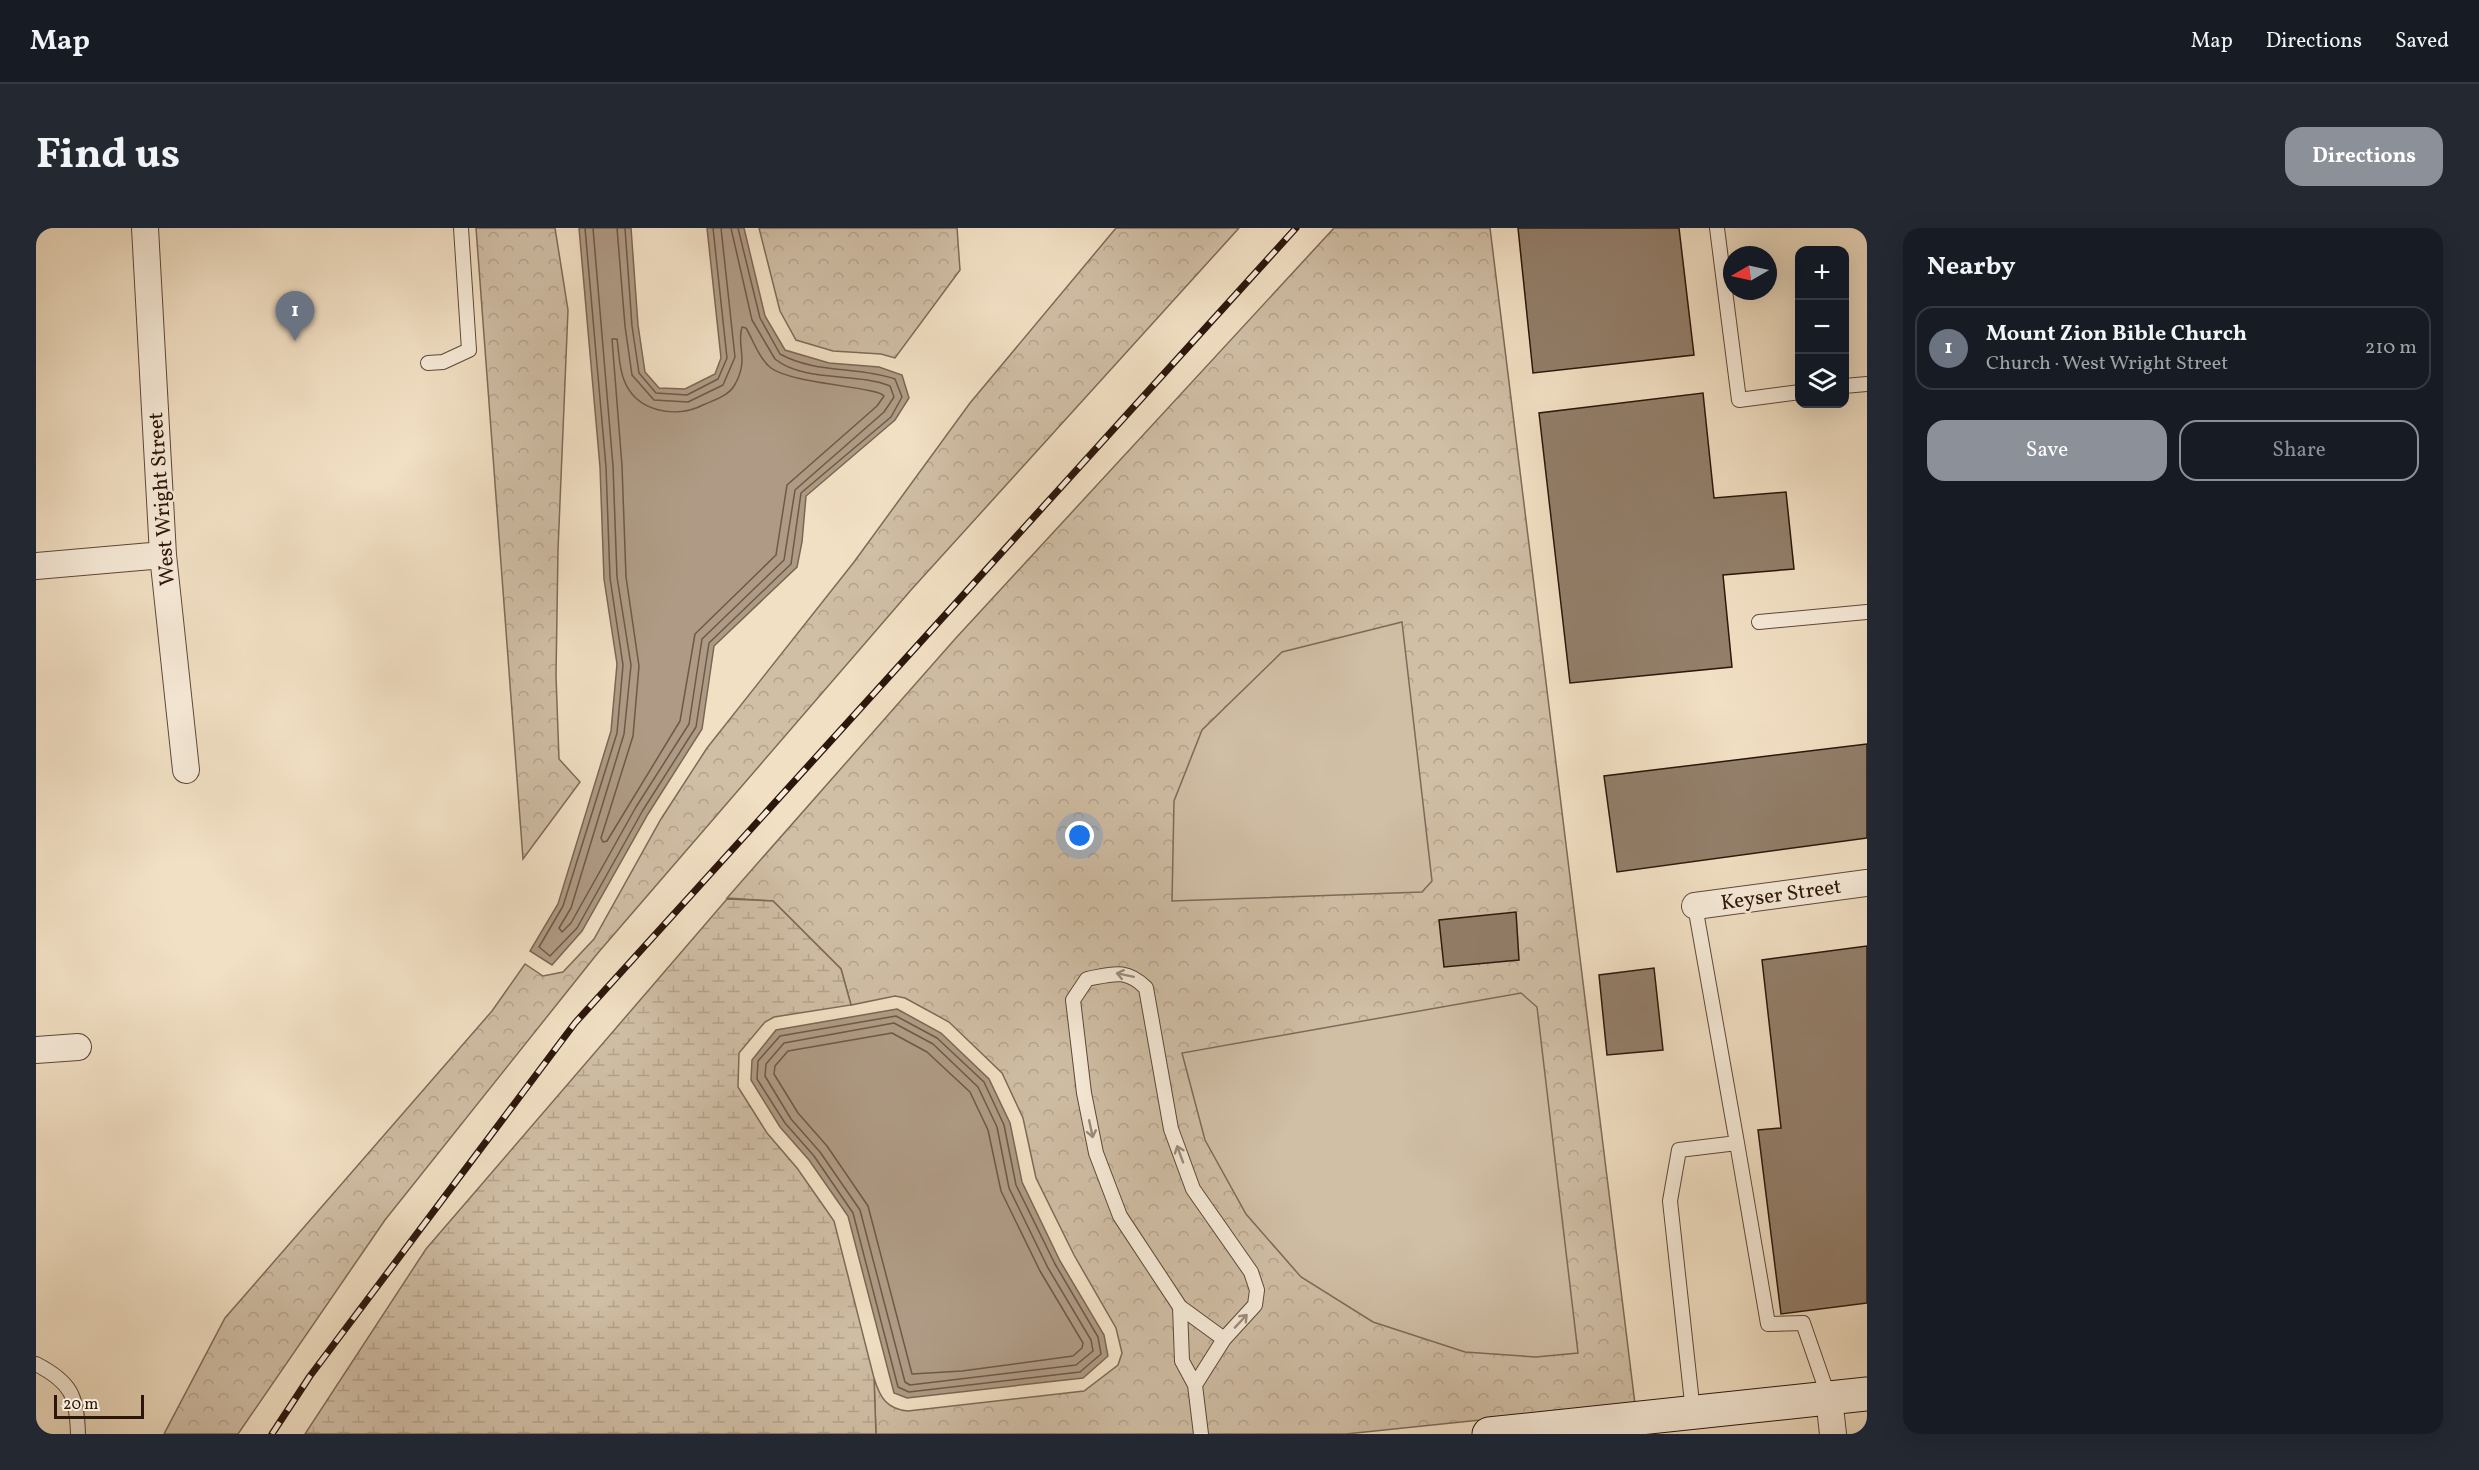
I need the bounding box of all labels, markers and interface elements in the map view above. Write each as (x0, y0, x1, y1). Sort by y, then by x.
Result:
text: Map (30, 22, 90, 61)
text: Map (2191, 27, 2233, 56)
text: Directions (2266, 27, 2362, 56)
text: Saved (2395, 27, 2449, 56)
text: Find us (36, 127, 180, 186)
button: Directions (2285, 127, 2443, 186)
north arrow (1723, 246, 1777, 300)
map controls (1795, 246, 1849, 408)
button: + (1795, 246, 1849, 300)
text: Nearby (1927, 249, 2016, 285)
pin: 1 (276, 291, 314, 341)
button: − (1795, 300, 1849, 354)
text: Mount Zion Bible Church (1986, 319, 2247, 350)
text: 1 (1944, 334, 1953, 362)
text: 210 m (2365, 334, 2417, 362)
text: Church · West Wright Street (1986, 350, 2228, 378)
button: layers (1795, 354, 1849, 408)
street label: West Wright Street (142, 411, 183, 587)
button: Save (1927, 420, 2167, 481)
button: Share (2179, 420, 2419, 481)
your location (1065, 821, 1094, 850)
street label: Keyser Street (1719, 873, 1843, 918)
one-way arrow (1116, 969, 1135, 981)
one-way arrow (1086, 1119, 1097, 1138)
one-way arrow (1174, 1145, 1185, 1163)
one-way arrow (1234, 1314, 1248, 1329)
scale bar (54, 1392, 144, 1420)
text: 20 m (63, 1394, 98, 1416)

